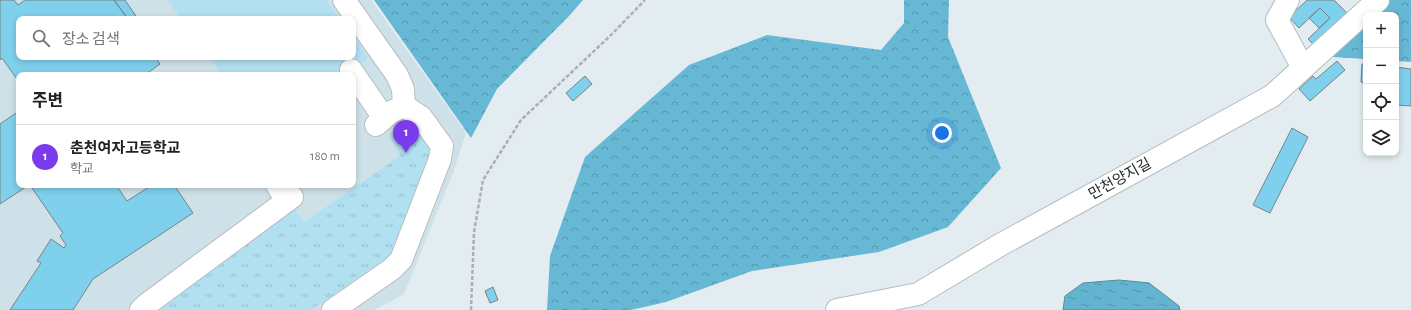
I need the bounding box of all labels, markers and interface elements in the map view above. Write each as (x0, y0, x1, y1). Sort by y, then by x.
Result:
map controls (1363, 12, 1399, 156)
button: + (1363, 12, 1399, 48)
search box (16, 16, 356, 60)
icon: search (30, 27, 52, 49)
text: 장소 검색 (62, 32, 120, 47)
button: − (1363, 48, 1399, 84)
button: locate (1363, 84, 1399, 120)
text: 주변 (32, 92, 63, 109)
pin: 1 (393, 120, 419, 153)
button: layers (1363, 120, 1399, 156)
your location (932, 123, 952, 143)
text: 춘천여자고등학교 (70, 141, 180, 156)
text: 1 (43, 150, 47, 163)
text: 180 m (310, 150, 340, 163)
street label: 만천양지길 (1085, 154, 1154, 202)
text: 학교 (70, 163, 94, 176)

